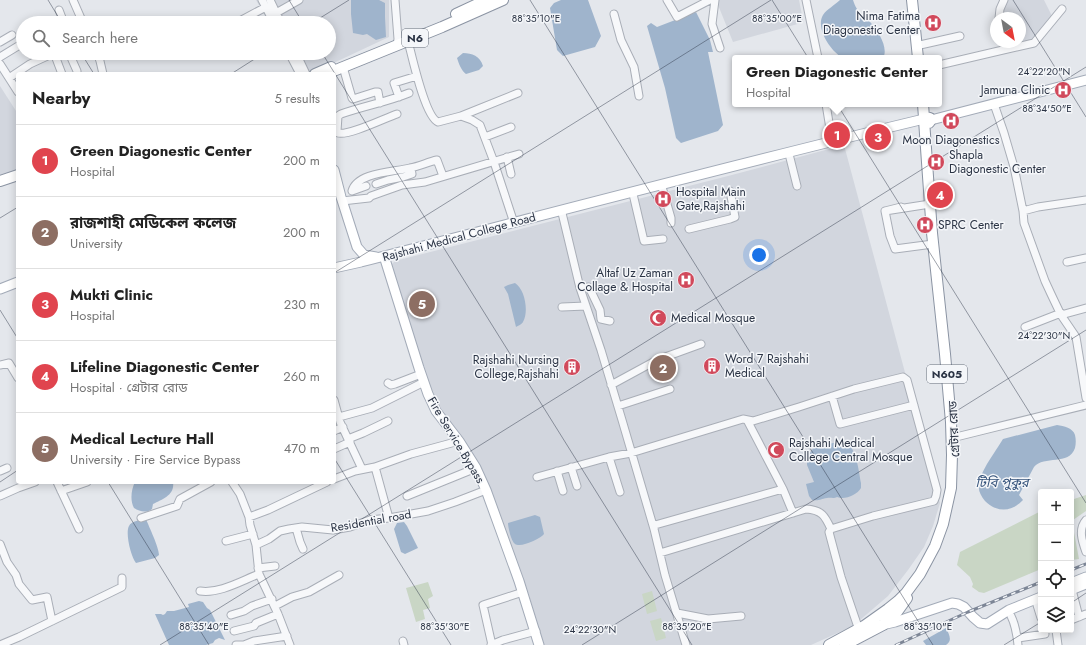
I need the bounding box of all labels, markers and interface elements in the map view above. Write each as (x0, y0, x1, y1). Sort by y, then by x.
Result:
place label: Nima Fatima Diagonestic Center (823, 7, 921, 39)
text: 88°35'10"E (512, 11, 560, 26)
text: 88°35'00"E (752, 11, 802, 26)
north arrow (990, 12, 1026, 48)
hospital icon: Nima Fatima Diagonestic Center (923, 13, 943, 33)
search box (16, 16, 336, 60)
icon: search (30, 27, 52, 49)
text: Search here (62, 27, 138, 49)
road number: N6 (402, 29, 428, 47)
popup (732, 55, 942, 107)
text: Green Diagonestic Center (746, 61, 928, 83)
text: 24°22'20"N (1018, 64, 1070, 79)
hospital icon: Jamuna Clinic (1053, 80, 1073, 100)
place label: Jamuna Clinic (979, 81, 1050, 99)
text: Hospital (746, 83, 791, 102)
text: Nearby (32, 86, 90, 110)
text: 5 results (274, 89, 320, 108)
text: 88°34'50"E (1022, 101, 1072, 116)
hospital icon: Moon Diagonestics (941, 111, 961, 131)
pin: 1 (824, 120, 850, 150)
pin: 3 (865, 122, 891, 152)
place label: Moon Diagonestics (902, 131, 1000, 149)
text: Green Diagonestic Center (70, 140, 252, 162)
place label: Shapla Diagonestic Center (949, 146, 1047, 178)
text: 1 (42, 151, 48, 170)
text: 200 m (283, 151, 320, 170)
hospital icon: Shapla Diagonestic Center (926, 152, 946, 172)
text: Hospital (70, 162, 115, 181)
pin: 4 (927, 180, 953, 210)
place label: Hospital Main Gate,Rajshahi (676, 183, 746, 215)
hospital icon: Hospital Main Gate,Rajshahi (653, 189, 673, 209)
street label: Rajshahi Medical College Road (380, 208, 538, 266)
text: রাজশাহী মেডিকেল কলেজ (70, 212, 236, 234)
hospital icon: SPRC Center (915, 215, 935, 235)
place label: SPRC Center (938, 216, 1004, 234)
text: 2 (41, 223, 49, 242)
text: 200 m (283, 223, 320, 242)
text: University (70, 234, 122, 253)
your location (749, 245, 769, 265)
place label: Altaf Uz Zaman Collage & Hospital (577, 264, 673, 296)
hospital icon: Altaf Uz Zaman Collage & Hospital (676, 270, 696, 290)
text: Mukti Clinic (70, 284, 153, 306)
pin: 5 (409, 289, 435, 319)
text: 3 (41, 295, 49, 314)
text: 230 m (284, 295, 320, 314)
text: Hospital (70, 306, 115, 325)
mosque icon: Medical Mosque (648, 308, 668, 328)
place label: Medical Mosque (671, 309, 755, 327)
text: 24°22'30"N (1018, 328, 1070, 343)
place label: Word 7 Rajshahi Medical (725, 350, 809, 382)
place label: Rajshahi Nursing College,Rajshahi (473, 351, 559, 383)
pin: 2 (650, 353, 676, 383)
text: Lifeline Diagonestic Center (70, 356, 259, 378)
building icon: Word 7 Rajshahi Medical (702, 356, 722, 376)
building icon: Rajshahi Nursing College,Rajshahi (562, 357, 582, 377)
road number: N605 (927, 365, 967, 383)
text: 4 (40, 367, 50, 386)
text: 260 m (283, 367, 320, 386)
text: Hospital · গ্রেটার রোড (70, 378, 188, 397)
street label: Fire Service Bypass (423, 393, 489, 487)
street label: গ্রেটার রোড (944, 400, 964, 458)
text: Medical Lecture Hall (70, 428, 214, 450)
place label: Rajshahi Medical College Central Mosque (789, 434, 912, 466)
text: 5 (41, 439, 49, 458)
text: 470 m (284, 439, 320, 458)
mosque icon: Rajshahi Medical College Central Mosque (766, 440, 786, 460)
text: University · Fire Service Bypass (70, 450, 241, 469)
water label: টিবি পুকুর (975, 473, 1031, 492)
map controls (1038, 489, 1074, 633)
button: + (1038, 489, 1074, 525)
street label: Residential road (329, 505, 413, 537)
button: − (1038, 525, 1074, 561)
button: locate (1038, 561, 1074, 597)
button: layers (1038, 597, 1074, 633)
text: 88°35'40"E (179, 619, 229, 634)
text: 88°35'30"E (420, 619, 470, 634)
text: 88°35'20"E (662, 619, 712, 634)
text: 88°35'10"E (904, 619, 952, 634)
text: 24°22'30"N (564, 622, 616, 637)

